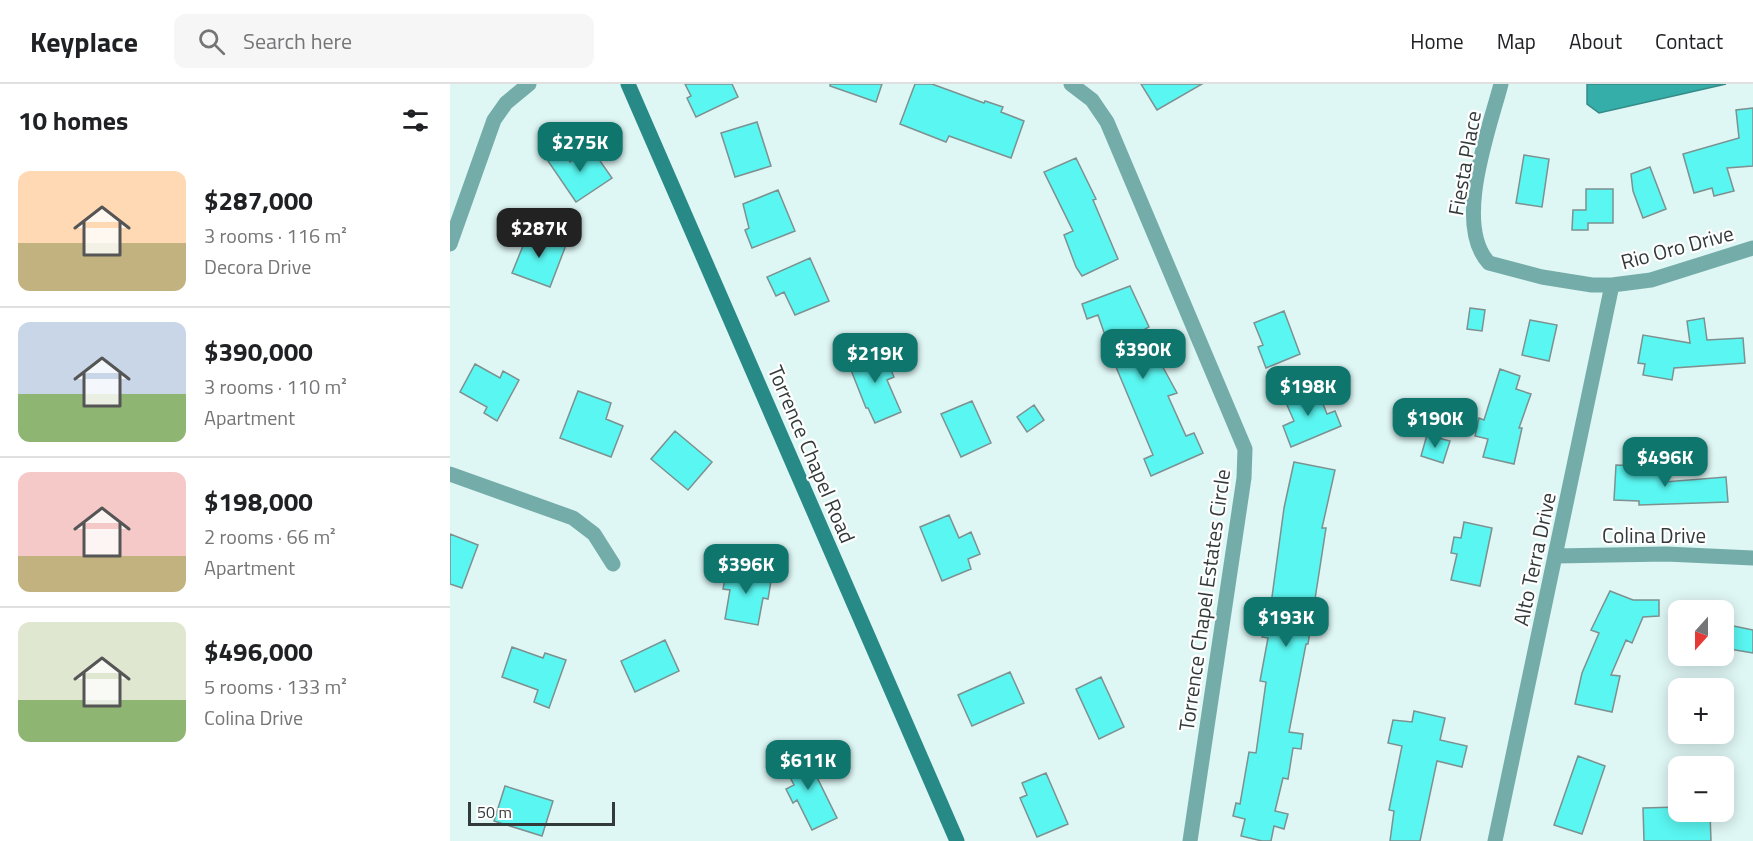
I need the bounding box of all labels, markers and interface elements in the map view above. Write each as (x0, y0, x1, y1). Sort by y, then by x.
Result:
search box (174, 14, 594, 68)
text: Keyplace (30, 20, 138, 63)
text: Search here (243, 24, 352, 58)
icon: search (195, 25, 228, 58)
text: Home (1410, 25, 1464, 57)
text: Map (1497, 25, 1536, 57)
text: About (1569, 25, 1622, 57)
text: Contact (1655, 25, 1723, 57)
text: 10 homes (18, 101, 128, 140)
icon: filters (399, 104, 432, 137)
street label: Fiesta Place (1439, 108, 1489, 218)
pin: $275K (538, 122, 622, 173)
text: $275K (552, 126, 608, 157)
text: $287,000 (204, 181, 313, 220)
icon: home (66, 195, 138, 267)
pin: $287K (497, 208, 581, 259)
text: $287K (511, 212, 567, 243)
street label: Rio Oro Drive (1617, 217, 1737, 277)
text: 3 rooms · 116 m² (204, 220, 347, 251)
text: Decora Drive (204, 251, 311, 282)
pin: $390K (1101, 329, 1185, 380)
text: $390,000 (204, 332, 313, 371)
pin: $219K (833, 333, 917, 384)
text: $390K (1115, 333, 1171, 364)
text: $219K (847, 337, 903, 368)
icon: home (66, 346, 138, 418)
street label: Torrence Chapel Road (760, 360, 864, 548)
pin: $198K (1266, 366, 1350, 417)
text: $198K (1280, 370, 1336, 401)
text: 3 rooms · 110 m² (204, 371, 347, 402)
pin: $190K (1393, 398, 1477, 449)
text: Apartment (204, 402, 295, 433)
text: $190K (1407, 402, 1463, 433)
pin: $496K (1623, 437, 1707, 488)
text: $496K (1637, 441, 1693, 472)
street label: Torrence Chapel Estates Circle (1170, 467, 1238, 733)
text: $198,000 (204, 482, 313, 521)
street label: Alto Terra Drive (1504, 489, 1564, 629)
icon: home (66, 496, 138, 568)
street label: Colina Drive (1602, 519, 1706, 551)
text: 2 rooms · 66 m² (204, 521, 336, 552)
pin: $396K (704, 544, 788, 595)
text: $396K (718, 548, 774, 579)
text: Apartment (204, 552, 295, 583)
pin: $193K (1244, 597, 1328, 648)
north arrow (1668, 600, 1734, 666)
map controls (1668, 600, 1734, 822)
text: $193K (1258, 601, 1314, 632)
text: $496,000 (204, 632, 313, 671)
icon: home (66, 646, 138, 718)
text: 5 rooms · 133 m² (204, 671, 347, 702)
button: + (1668, 678, 1734, 744)
text: Colina Drive (204, 702, 303, 733)
pin: $611K (766, 740, 850, 791)
text: $611K (780, 744, 836, 775)
button: − (1668, 756, 1734, 822)
scale bar (468, 799, 615, 826)
text: 50 m (477, 800, 512, 824)

